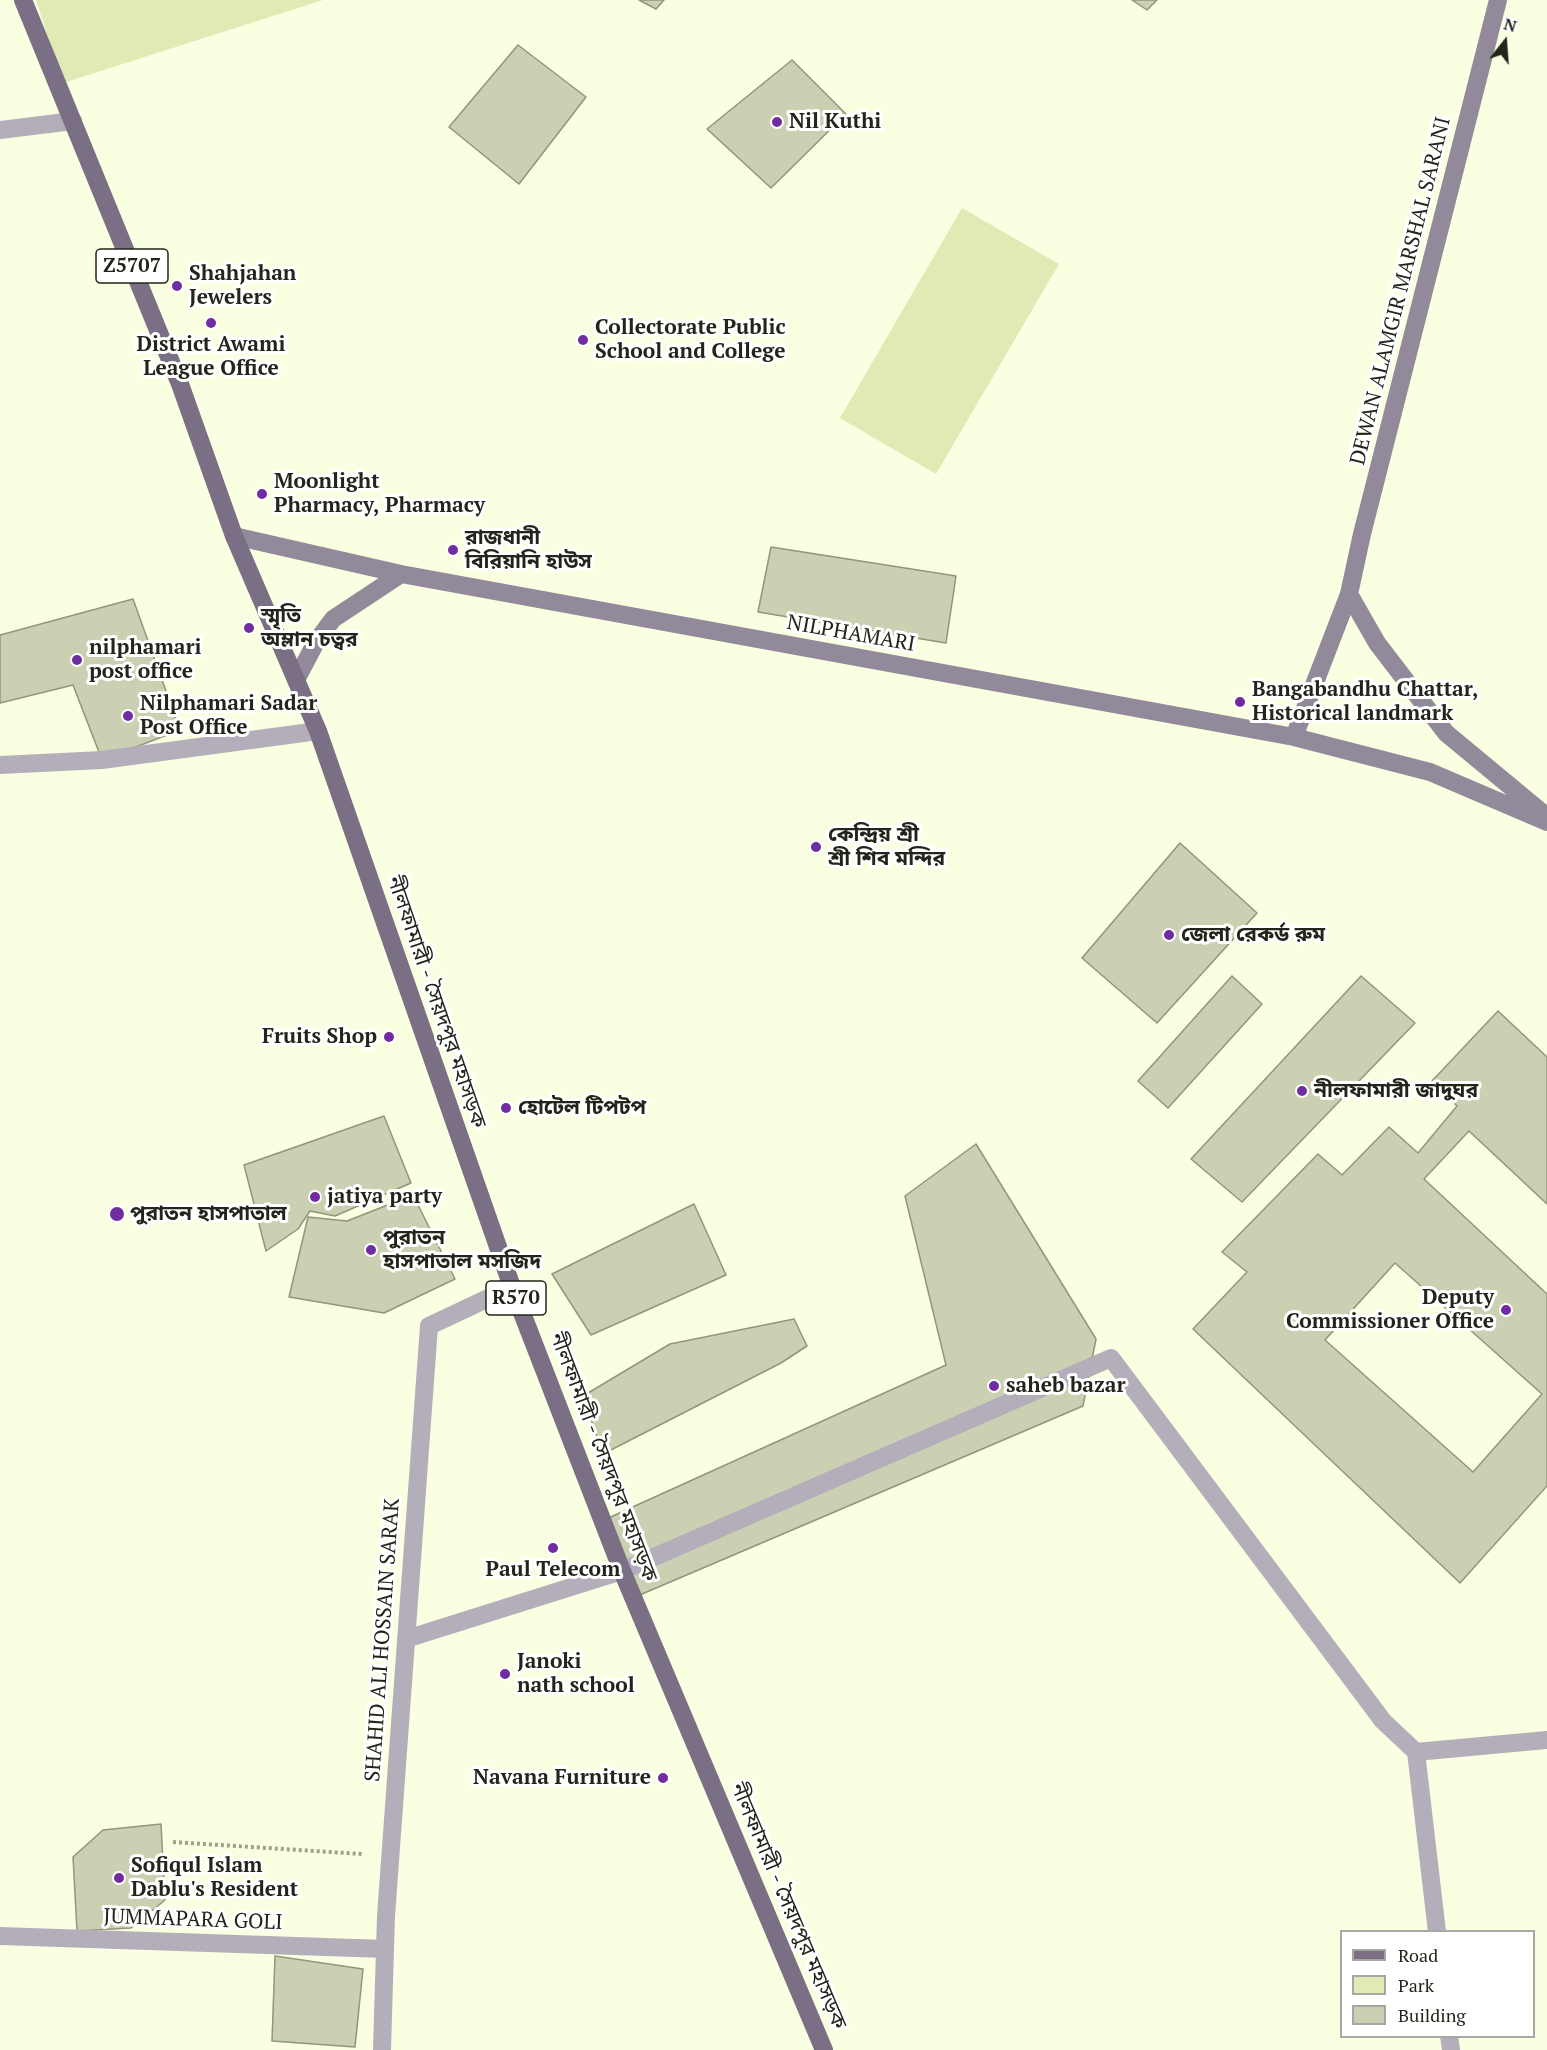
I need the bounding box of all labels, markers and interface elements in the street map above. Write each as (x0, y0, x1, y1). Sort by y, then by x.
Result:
north arrow (1475, 12, 1535, 72)
text: N (1501, 12, 1519, 37)
place label: Nil Kuthi (789, 109, 881, 135)
street label: DEWAN ALAMGIR MARSHAL SARANI (1345, 114, 1457, 468)
marker: Nil Kuthi (770, 115, 784, 129)
road number: Z5707 (96, 249, 168, 283)
place label: Shahjahan Jewelers (189, 261, 296, 311)
marker: Shahjahan Jewelers (170, 279, 184, 293)
place label: Collectorate Public School and College (595, 315, 786, 365)
marker: District Awami League Office (204, 316, 218, 330)
place label: District Awami League Office (137, 332, 285, 382)
marker: Collectorate Public School and College (576, 333, 590, 347)
place label: Moonlight Pharmacy, Pharmacy (274, 469, 485, 519)
marker: Moonlight Pharmacy, Pharmacy (255, 487, 269, 501)
place label: রাজধানী বিরিয়ানি হাউস (465, 525, 592, 575)
marker: রাজধানী বিরিয়ানি হাউস (446, 543, 460, 557)
place label: স্মৃতি অম্লান চত্বর (261, 603, 358, 653)
street label: NILPHAMARI (785, 610, 917, 658)
marker: স্মৃতি অম্লান চত্বর (242, 621, 256, 635)
place label: nilphamari post office (89, 635, 202, 685)
marker: nilphamari post office (70, 653, 84, 667)
place label: Bangabandhu Chattar, Historical landmark (1252, 677, 1478, 727)
place label: Nilphamari Sadar Post Office (140, 691, 317, 741)
marker: Bangabandhu Chattar, Historical landmark (1233, 695, 1247, 709)
marker: Nilphamari Sadar Post Office (121, 709, 135, 723)
place label: কেন্দ্রিয় শ্রী শ্রী শিব মন্দির (828, 822, 945, 872)
marker: কেন্দ্রিয় শ্রী শ্রী শিব মন্দির (809, 840, 823, 854)
street label: নীলফামারী - সৈয়দপুর মহাসড়ক (381, 873, 491, 1131)
place label: জেলা রেকর্ড রুম (1181, 922, 1325, 948)
marker: জেলা রেকর্ড রুম (1162, 928, 1176, 942)
place label: Fruits Shop (262, 1024, 377, 1050)
marker: Fruits Shop (382, 1030, 396, 1044)
place label: নীলফামারী জাদুঘর (1314, 1078, 1478, 1104)
marker: নীলফামারী জাদুঘর (1295, 1084, 1309, 1098)
place label: হোটেল টিপটপ (518, 1095, 646, 1121)
marker: হোটেল টিপটপ (499, 1101, 513, 1115)
place label: jatiya party (327, 1184, 442, 1210)
marker: jatiya party (308, 1190, 322, 1204)
place label: পুরাতন হাসপাতাল (130, 1201, 287, 1227)
marker: পুরাতন হাসপাতাল (108, 1205, 126, 1223)
place label: পুরাতন হাসপাতাল মসজিদ (383, 1225, 541, 1275)
marker: পুরাতন হাসপাতাল মসজিদ (364, 1243, 378, 1257)
road number: R570 (486, 1281, 546, 1315)
place label: Deputy Commissioner Office (1286, 1285, 1494, 1335)
marker: Deputy Commissioner Office (1499, 1303, 1513, 1317)
street label: নীলফামারী - সৈয়দপুর মহাসড়ক (544, 1329, 662, 1585)
place label: saheb bazar (1006, 1373, 1126, 1399)
marker: saheb bazar (987, 1379, 1001, 1393)
street label: SHAHID ALI HOSSAIN SARAK (361, 1497, 405, 1783)
marker: Paul Telecom (546, 1541, 560, 1555)
place label: Paul Telecom (486, 1557, 620, 1583)
place label: Janoki nath school (517, 1649, 635, 1699)
marker: Janoki nath school (498, 1667, 512, 1681)
place label: Navana Furniture (473, 1765, 651, 1791)
marker: Navana Furniture (656, 1771, 670, 1785)
street label: নীলফামারী - সৈয়দপুর মহাসড়ক (725, 1779, 851, 2033)
place label: Sofiqul Islam Dablu's Resident (131, 1853, 298, 1903)
marker: Sofiqul Islam Dablu's Resident (112, 1871, 126, 1885)
street label: JUMMAPARA GOLI (103, 1904, 283, 1936)
legend (1340, 1930, 1535, 2038)
text: Road (1398, 1943, 1438, 1967)
text: Park (1398, 1973, 1434, 1997)
text: Building (1398, 2003, 1466, 2027)

